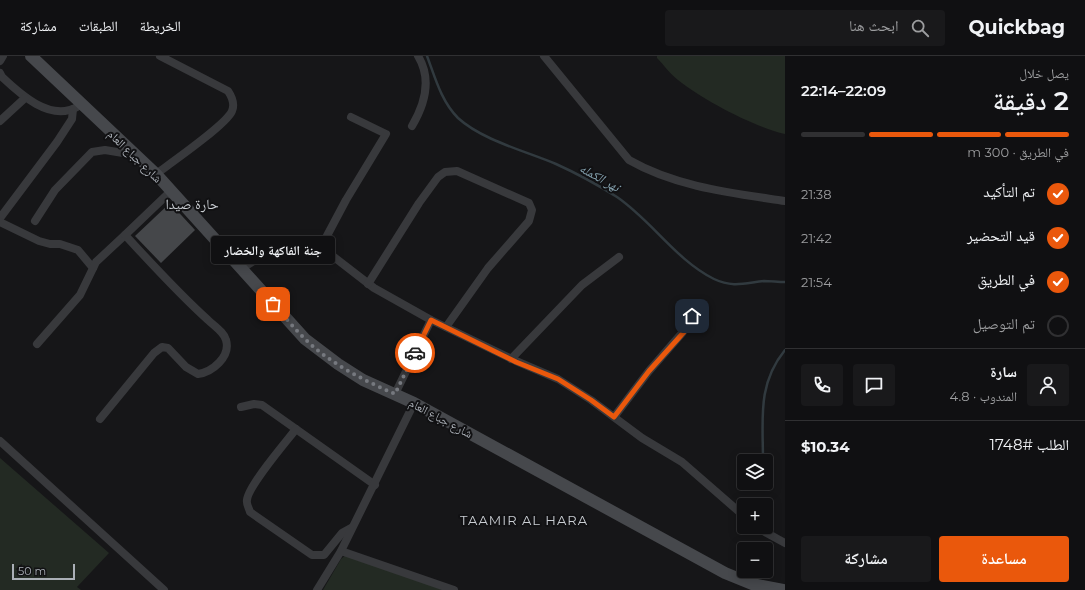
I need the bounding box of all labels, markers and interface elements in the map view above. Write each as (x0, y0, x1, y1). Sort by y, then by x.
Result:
search box (665, 10, 945, 46)
text: ابحث هنا (849, 16, 899, 35)
text: Quickbag (969, 16, 1065, 39)
text: مشاركة (20, 17, 57, 35)
text: الطبقات (79, 17, 118, 35)
text: الخريطة (140, 17, 181, 35)
icon: search (909, 17, 931, 39)
text: يصل خلال (1019, 65, 1069, 81)
text: 22:09–22:14 (801, 81, 886, 100)
text: 2 دقيقة (993, 85, 1069, 117)
street label: شارع جباع العام (104, 126, 165, 186)
text: في الطريق · 300 m (967, 144, 1069, 160)
water label: نهر الكمله (577, 159, 625, 196)
text: تم التأكيد (983, 182, 1035, 201)
icon: check (1047, 183, 1069, 205)
text: 21:38 (801, 186, 831, 202)
district label: حارة صيدا (165, 195, 219, 213)
text: قيد التحضير (967, 226, 1035, 245)
icon: check (1047, 227, 1069, 249)
text: 21:42 (801, 230, 832, 246)
callout: جنة الفاكهة والخضار (211, 236, 335, 264)
text: جنة الفاكهة والخضار (224, 242, 322, 258)
text: في الطريق (977, 270, 1035, 289)
icon: check (1047, 271, 1069, 293)
text: 21:54 (801, 274, 832, 290)
pin (256, 287, 290, 321)
icon: bag (262, 293, 284, 315)
pin (675, 299, 709, 333)
icon: home (681, 305, 703, 327)
text: تم التوصيل (973, 314, 1035, 333)
courier (395, 333, 435, 373)
icon: car (404, 342, 426, 364)
text: سارة (990, 362, 1017, 381)
button: phone (801, 364, 843, 406)
button: chat (853, 364, 895, 406)
button: person (1027, 364, 1069, 406)
text: المندوب · 4.8 (950, 388, 1017, 404)
street label: شارع جباع العام (406, 395, 475, 442)
text: الطلب #1748 (990, 435, 1069, 454)
text: $10.34 (801, 437, 850, 456)
map controls (737, 454, 773, 578)
button: layers (737, 454, 773, 490)
button: + (737, 498, 773, 534)
district label: TAAMIR AL HARA (460, 512, 588, 528)
button: مشاركة (801, 536, 931, 582)
button: مساعدة (939, 536, 1069, 582)
button: − (737, 542, 773, 578)
scale bar (12, 562, 75, 581)
text: 50 m (18, 564, 46, 578)

